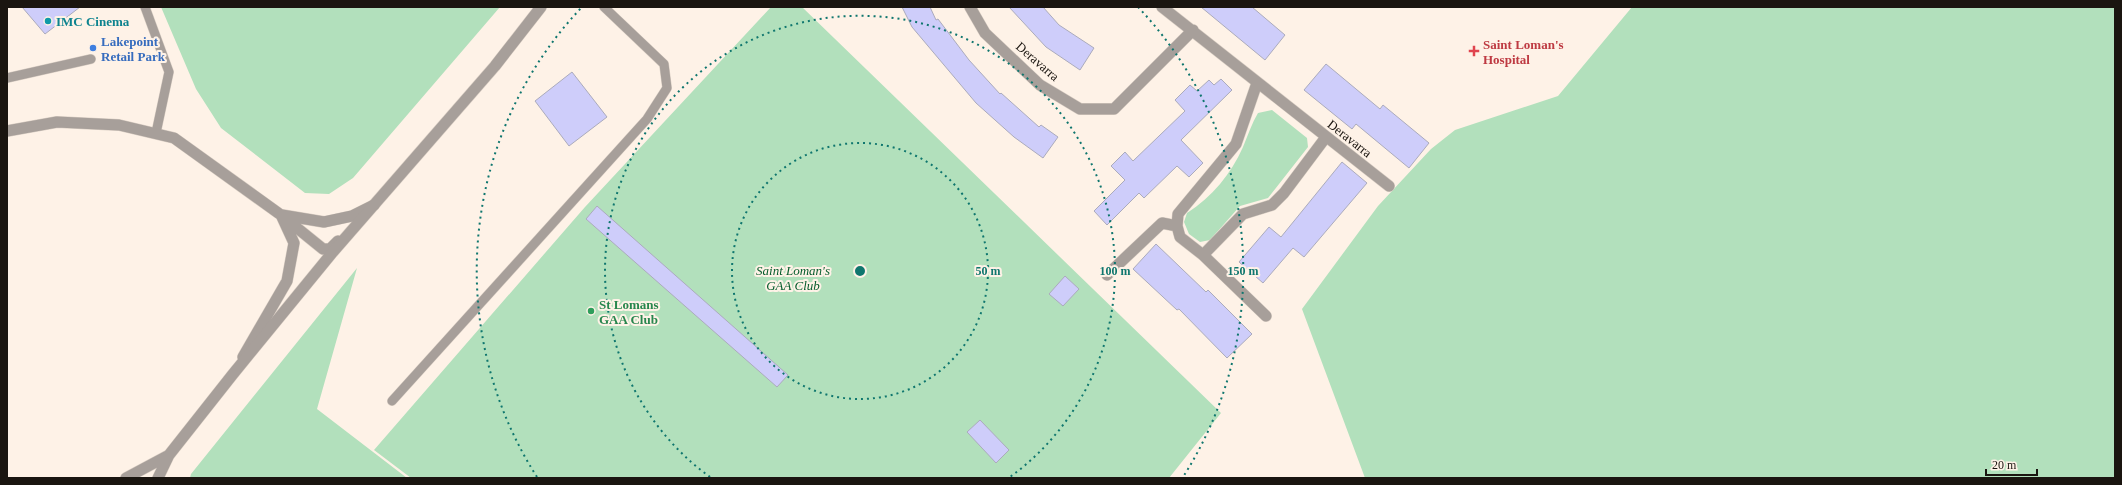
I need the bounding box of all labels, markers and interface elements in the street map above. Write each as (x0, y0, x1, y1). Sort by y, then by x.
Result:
place label: IMC Cinema (56, 14, 130, 29)
marker: IMC Cinema (43, 16, 53, 26)
place label: Lakepoint Retail Park (101, 34, 166, 64)
place label: Saint Loman's Hospital (1483, 37, 1564, 67)
street label: Deravarra (1013, 39, 1062, 84)
marker: Lakepoint Retail Park (88, 43, 98, 53)
marker: Saint Loman's Hospital (1468, 45, 1480, 57)
street label: Deravarra (1325, 116, 1375, 160)
park label: Saint Loman's GAA Club (756, 263, 830, 293)
centre of rings (853, 264, 867, 278)
text: 50 m (976, 264, 1001, 278)
text: 100 m (1100, 264, 1131, 278)
text: 150 m (1228, 264, 1259, 278)
place label: St Lomans GAA Club (599, 297, 659, 327)
marker: St Lomans GAA Club (586, 306, 596, 316)
scale bar (1986, 451, 2037, 477)
text: 20 m (1992, 458, 2017, 472)

